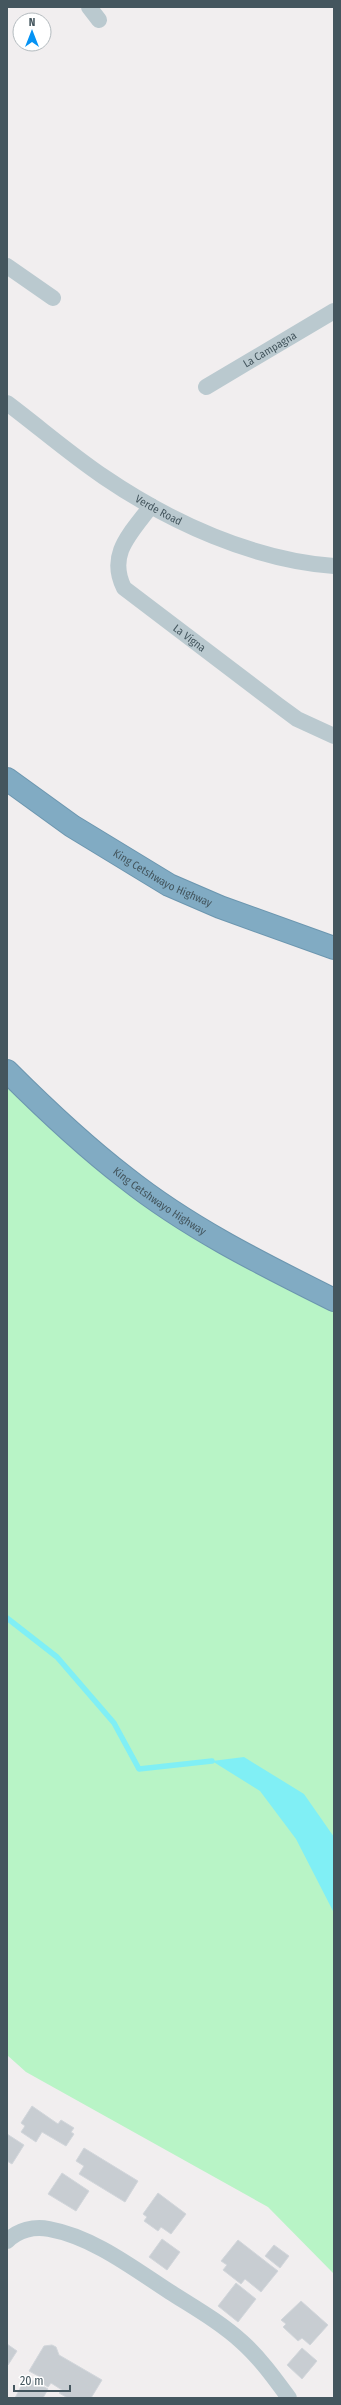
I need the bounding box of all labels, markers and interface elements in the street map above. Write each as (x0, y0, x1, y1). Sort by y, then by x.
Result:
north arrow (12, 12, 52, 52)
text: N (29, 16, 35, 29)
street label: La Campagna (241, 328, 299, 370)
street label: Verde Road (133, 492, 184, 528)
street label: La Vigna (171, 621, 208, 654)
street label: King Cetshwayo Highway (111, 846, 214, 909)
street label: King Cetshwayo Highway (111, 1164, 209, 1238)
scale bar (14, 2367, 70, 2393)
text: 20 m (20, 2374, 44, 2388)

